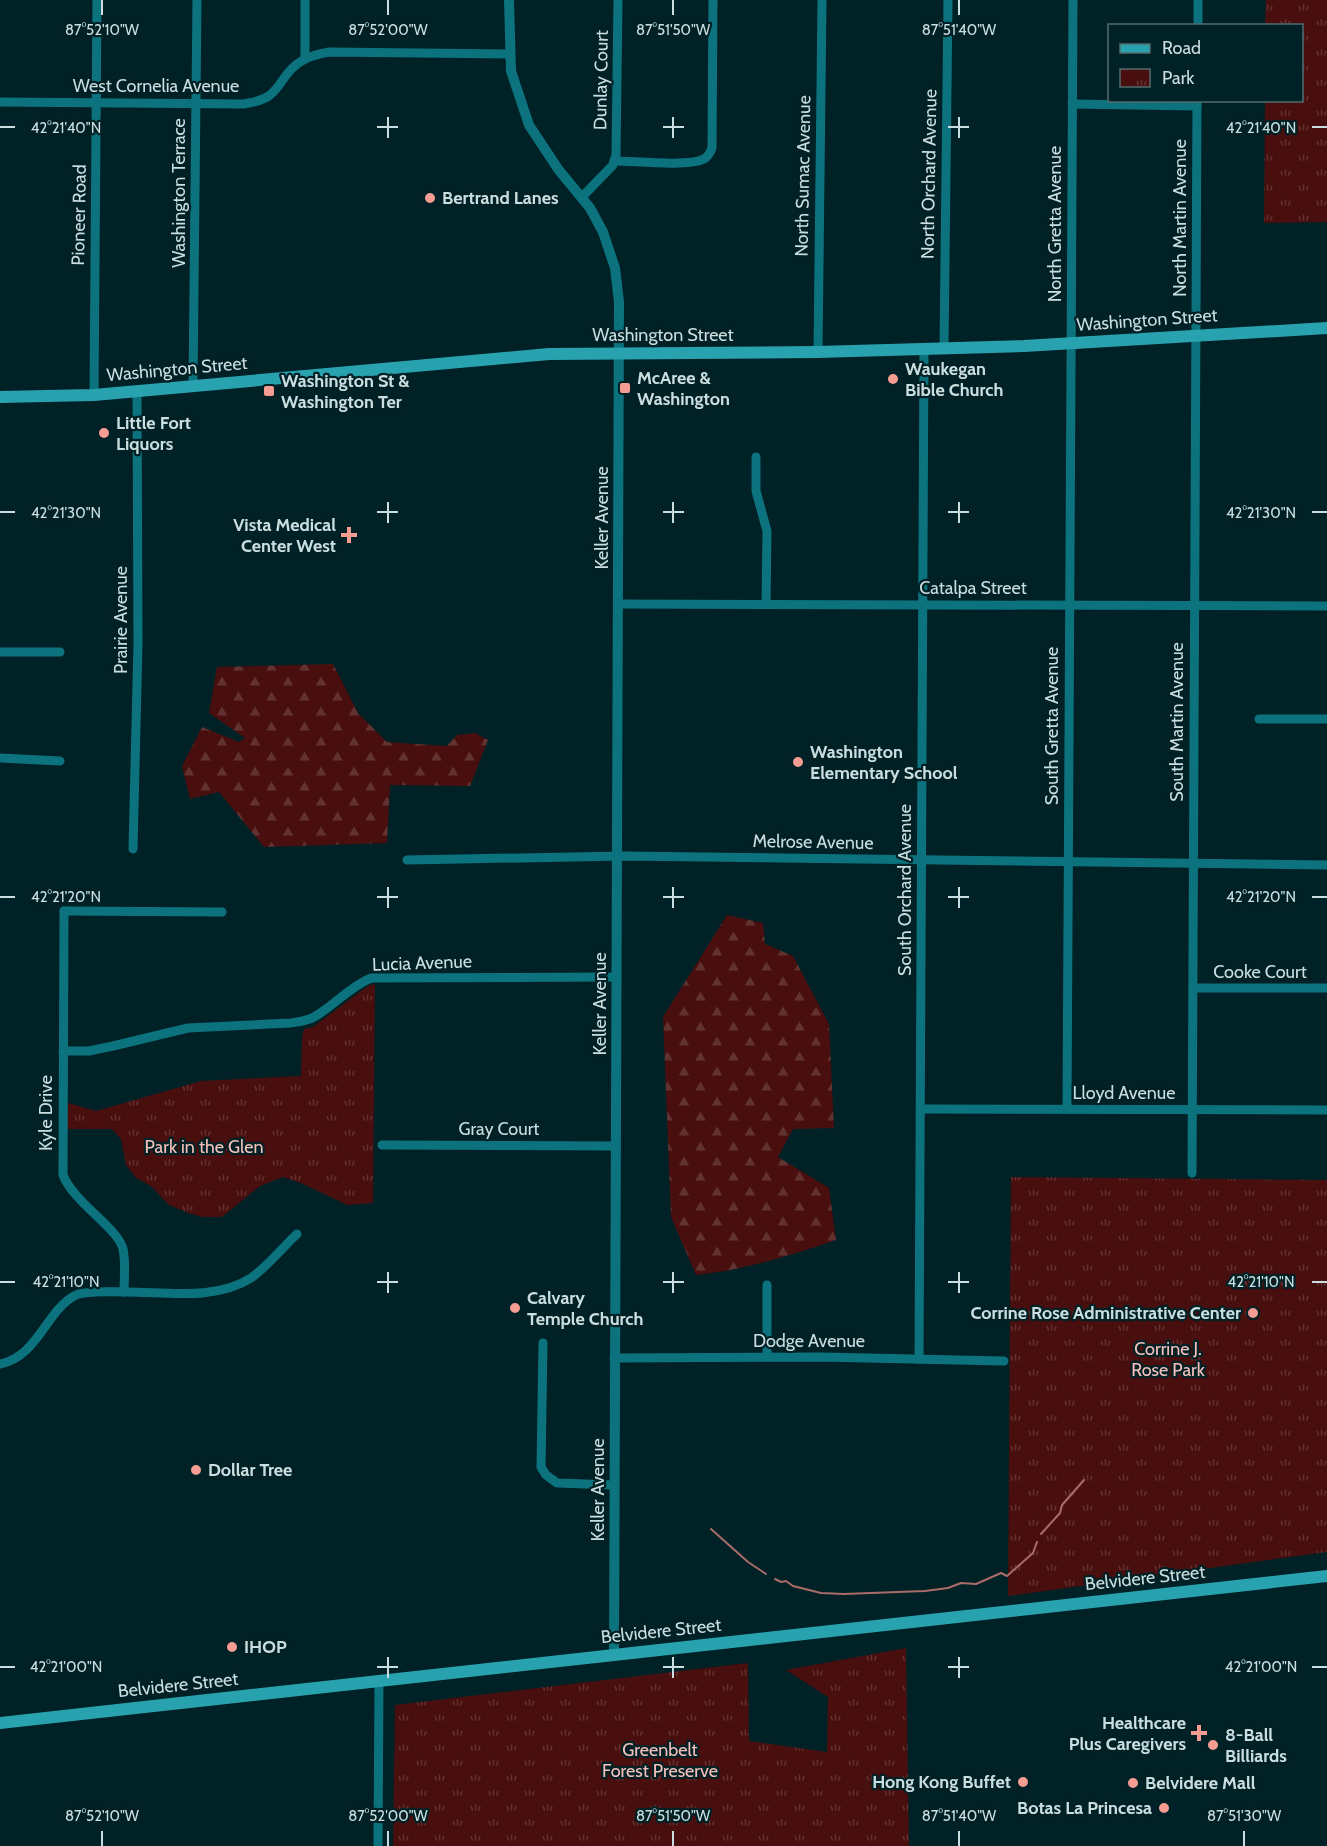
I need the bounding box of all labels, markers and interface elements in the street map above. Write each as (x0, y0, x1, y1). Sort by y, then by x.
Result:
text: 87°52'10"W (65, 21, 140, 39)
text: 87°52'00"W (348, 21, 429, 39)
text: 87°51'50"W (636, 21, 711, 39)
text: 87°51'40"W (922, 21, 997, 39)
legend (1108, 24, 1303, 102)
street label: Dunlay Court (589, 30, 613, 130)
text: Road (1162, 37, 1201, 59)
text: Park (1162, 67, 1195, 89)
street label: West Cornelia Avenue (73, 75, 239, 97)
street label: North Orchard Avenue (917, 89, 941, 259)
street label: North Sumac Avenue (791, 95, 815, 257)
street label: Washington Terrace (168, 118, 190, 268)
text: 42°21'40"N (31, 119, 101, 137)
text: 42°21'40"N (1226, 119, 1296, 137)
street label: North Martin Avenue (1169, 139, 1191, 297)
street label: North Gretta Avenue (1044, 146, 1066, 302)
street label: Pioneer Road (67, 164, 91, 266)
place label: Bertrand Lanes (442, 187, 559, 209)
marker: Bertrand Lanes (423, 191, 437, 205)
street label: Washington Street (1076, 304, 1218, 336)
street label: Washington Street (592, 324, 734, 346)
street label: Washington Street (106, 352, 248, 386)
place label: Waukegan Bible Church (905, 358, 1003, 401)
place label: McAree & Washington (637, 367, 730, 410)
place label: Washington St & Washington Ter (281, 370, 410, 413)
marker: Waukegan Bible Church (886, 372, 900, 386)
marker: McAree & Washington (618, 381, 632, 395)
marker: Washington St & Washington Ter (262, 384, 276, 398)
place label: Little Fort Liquors (116, 412, 191, 455)
marker: Little Fort Liquors (97, 426, 111, 440)
street label: Keller Avenue (591, 466, 613, 570)
text: 42°21'30"N (31, 504, 101, 522)
text: 42°21'30"N (1226, 504, 1296, 522)
place label: Vista Medical Center West (233, 514, 336, 557)
marker: Vista Medical Center West (340, 526, 358, 544)
street label: Prairie Avenue (110, 566, 132, 674)
street label: Catalpa Street (919, 577, 1027, 599)
street label: South Martin Avenue (1166, 642, 1188, 802)
street label: South Gretta Avenue (1041, 647, 1063, 805)
place label: Washington Elementary School (810, 741, 958, 784)
marker: Washington Elementary School (791, 755, 805, 769)
street label: South Orchard Avenue (894, 804, 916, 976)
street label: Melrose Avenue (752, 830, 874, 854)
text: 42°21'20"N (31, 888, 101, 906)
text: 42°21'20"N (1226, 888, 1296, 906)
street label: Lucia Avenue (372, 950, 472, 976)
street label: Keller Avenue (589, 952, 611, 1056)
street label: Cooke Court (1213, 961, 1307, 983)
street label: Kyle Drive (35, 1075, 57, 1151)
street label: Lloyd Avenue (1073, 1082, 1175, 1104)
street label: Gray Court (459, 1118, 539, 1140)
park label: Park in the Glen (145, 1136, 263, 1158)
text: 42°21'10"N (33, 1273, 99, 1291)
text: 42°21'10"N (1228, 1273, 1294, 1291)
place label: Calvary Temple Church (527, 1287, 643, 1330)
marker: Calvary Temple Church (508, 1301, 522, 1315)
place label: Corrine Rose Administrative Center (971, 1302, 1241, 1324)
marker: Corrine Rose Administrative Center (1246, 1306, 1260, 1320)
street label: Dodge Avenue (753, 1330, 865, 1352)
park label: Corrine J. Rose Park (1131, 1338, 1206, 1381)
street label: Keller Avenue (587, 1438, 609, 1542)
place label: Dollar Tree (208, 1459, 292, 1481)
marker: Dollar Tree (189, 1463, 203, 1477)
street label: Belvidere Street (1084, 1561, 1206, 1595)
street label: Belvidere Street (600, 1614, 722, 1648)
place label: IHOP (244, 1636, 287, 1658)
marker: IHOP (225, 1640, 239, 1654)
text: 42°21'00"N (30, 1658, 102, 1676)
text: 42°21'00"N (1225, 1658, 1297, 1676)
street label: Belvidere Street (117, 1668, 239, 1702)
place label: Healthcare Plus Caregivers (1069, 1712, 1186, 1755)
marker: Healthcare Plus Caregivers (1190, 1724, 1208, 1742)
place label: 8-Ball Billiards (1225, 1724, 1287, 1767)
marker: 8-Ball Billiards (1206, 1738, 1220, 1752)
park label: Greenbelt Forest Preserve (602, 1739, 718, 1782)
place label: Hong Kong Buffet (872, 1771, 1011, 1793)
place label: Belvidere Mall (1145, 1772, 1256, 1794)
marker: Hong Kong Buffet (1016, 1775, 1030, 1789)
marker: Belvidere Mall (1126, 1776, 1140, 1790)
place label: Botas La Princesa (1017, 1797, 1152, 1819)
marker: Botas La Princesa (1157, 1801, 1171, 1815)
text: 87°52'10"W (65, 1807, 140, 1825)
text: 87°52'00"W (348, 1807, 429, 1825)
text: 87°51'50"W (636, 1807, 711, 1825)
text: 87°51'40"W (922, 1807, 997, 1825)
text: 87°51'30"W (1207, 1807, 1282, 1825)

